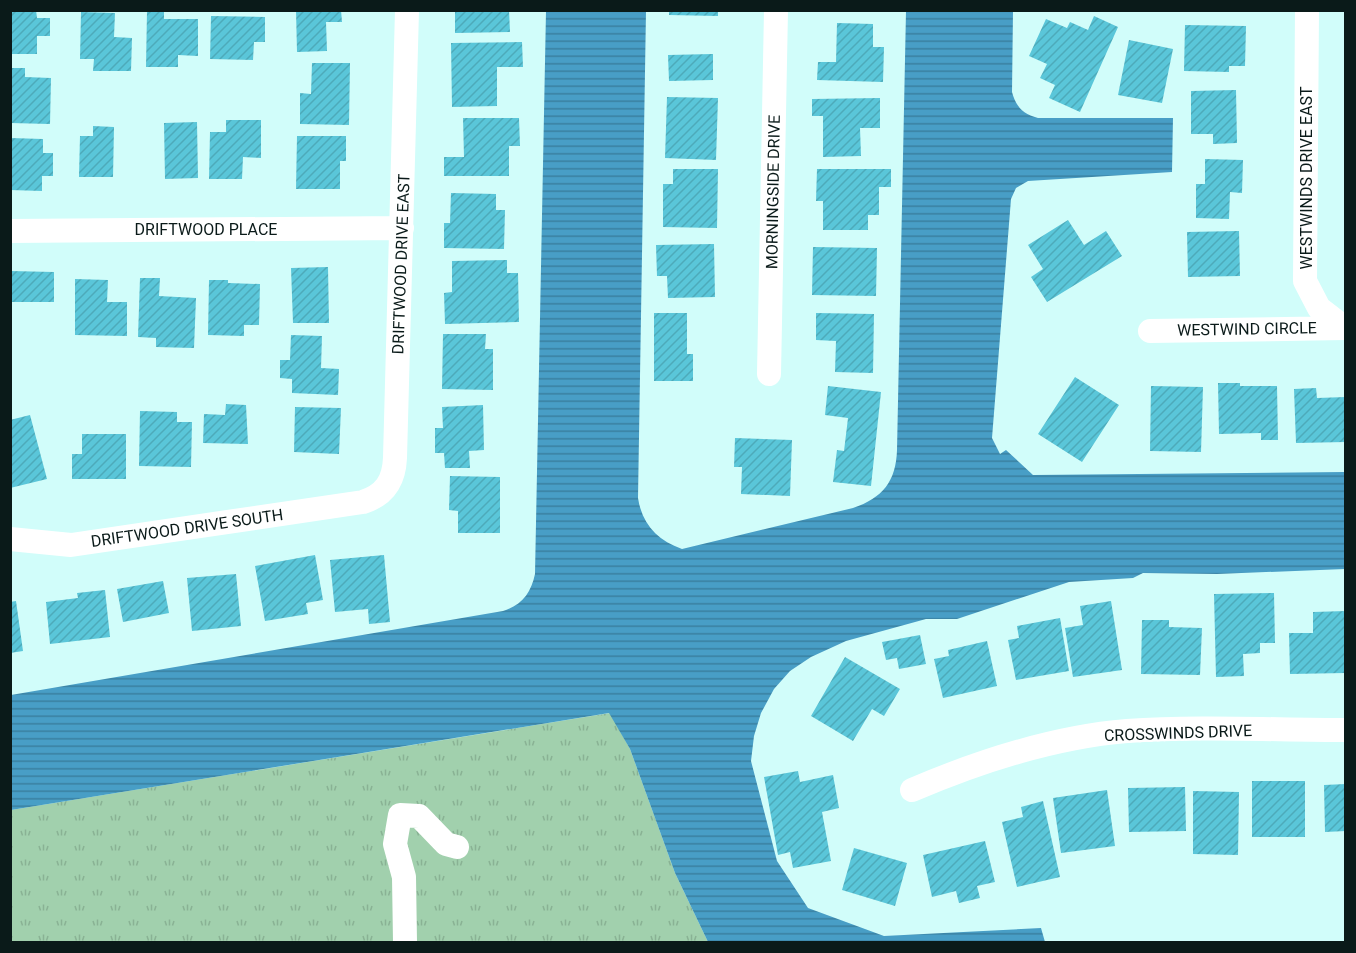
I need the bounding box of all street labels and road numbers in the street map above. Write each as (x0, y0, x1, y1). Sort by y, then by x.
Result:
street label: WESTWINDS DRIVE EAST (1297, 86, 1316, 269)
street label: MORNINGSIDE DRIVE (762, 115, 784, 269)
street label: DRIFTWOOD DRIVE EAST (388, 173, 414, 355)
street label: DRIFTWOOD PLACE (135, 220, 277, 239)
street label: WESTWIND CIRCLE (1177, 318, 1317, 340)
street label: DRIFTWOOD DRIVE SOUTH (90, 505, 284, 551)
street label: CROSSWINDS DRIVE (1104, 721, 1252, 745)

